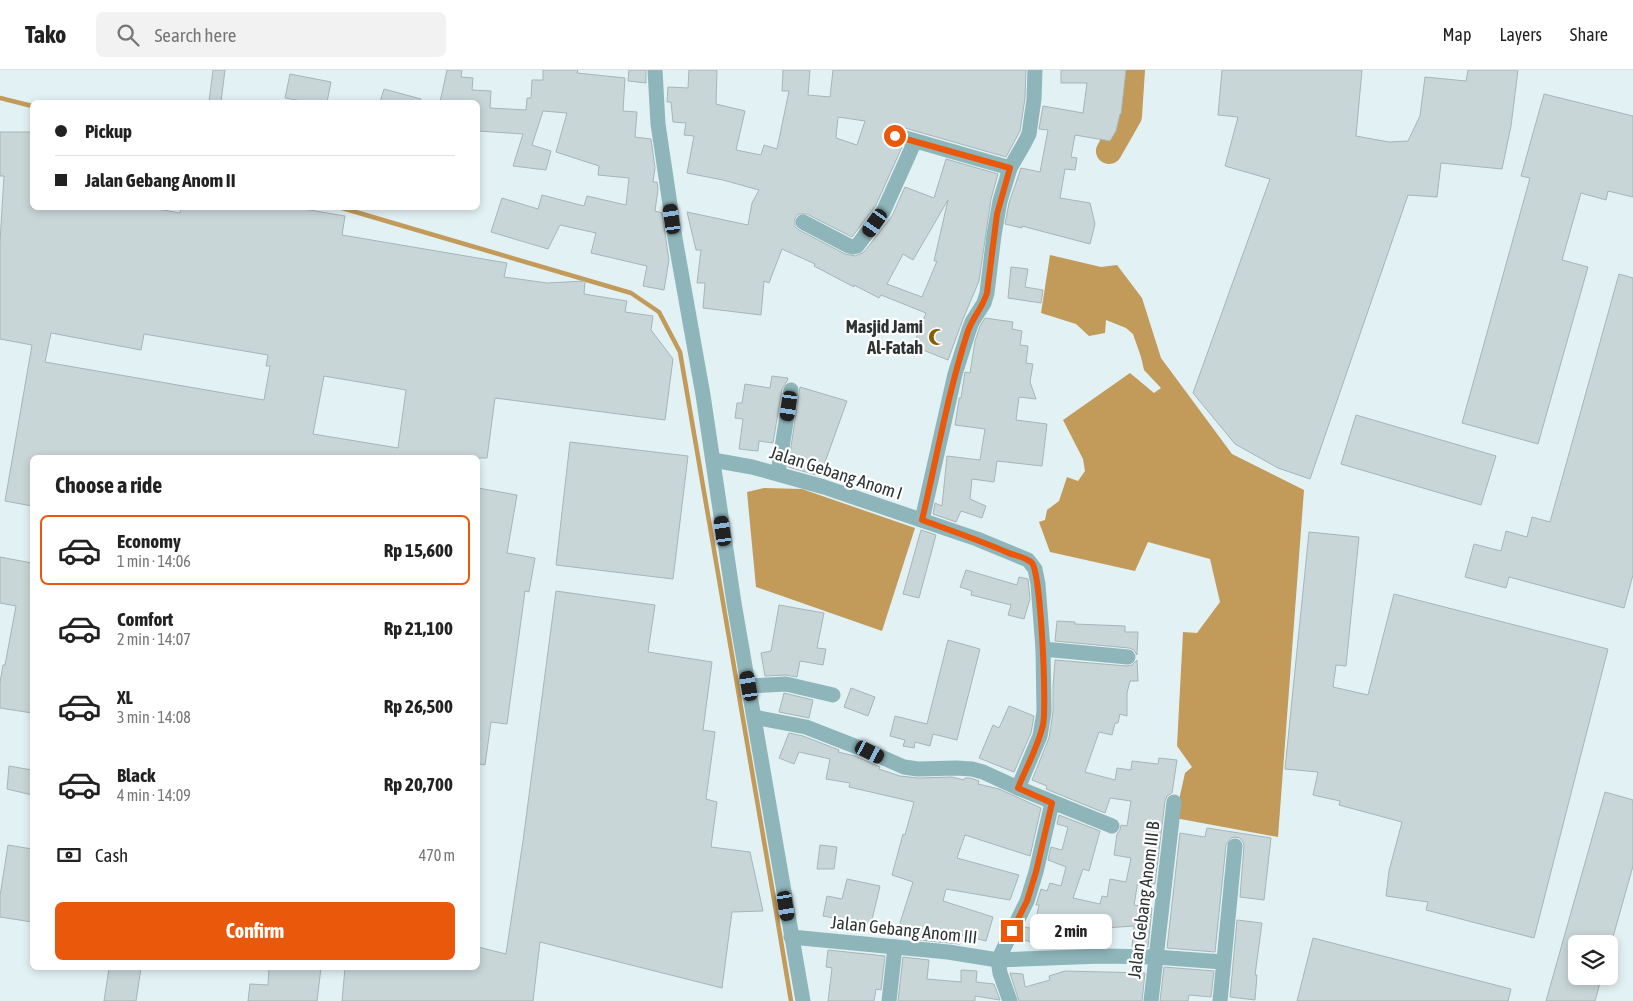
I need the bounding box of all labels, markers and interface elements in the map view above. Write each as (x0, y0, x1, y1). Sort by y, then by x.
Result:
search box (96, 12, 446, 57)
text: Tako (25, 21, 66, 48)
icon: search (114, 21, 142, 49)
text: Search here (154, 24, 236, 46)
text: Map (1442, 24, 1471, 45)
text: Layers (1499, 24, 1542, 45)
text: Share (1570, 24, 1608, 45)
text: Pickup (85, 120, 132, 142)
route start (884, 125, 906, 147)
text: Jalan Gebang Anom II (85, 169, 236, 191)
car (662, 203, 681, 235)
car (860, 206, 889, 240)
place label: Masjid Jami Al-Fatah (846, 316, 923, 358)
mosque icon: Masjid Jami Al-Fatah (927, 327, 947, 347)
car (779, 390, 798, 422)
street label: Jalan Gebang Anom I (767, 441, 905, 504)
text: Choose a ride (55, 472, 162, 498)
car (713, 515, 732, 547)
icon: car (57, 528, 102, 573)
text: Economy (117, 530, 181, 552)
text: Rp 15,600 (384, 539, 453, 561)
text: 1 min · 14:06 (117, 552, 191, 570)
icon: car (57, 606, 102, 651)
text: Comfort (117, 608, 173, 630)
text: Rp 21,100 (384, 617, 453, 639)
text: 2 min · 14:07 (117, 630, 191, 648)
car (739, 670, 758, 702)
icon: car (57, 684, 102, 729)
text: XL (117, 686, 133, 708)
text: Rp 26,500 (384, 695, 453, 717)
text: 3 min · 14:08 (117, 708, 191, 726)
car (853, 739, 886, 765)
icon: car (57, 762, 102, 807)
text: Black (117, 764, 155, 786)
text: Rp 20,700 (384, 773, 453, 795)
text: 4 min · 14:09 (117, 786, 191, 804)
street label: Jalan Gebang Anom III B (1123, 820, 1164, 980)
icon: cash (55, 841, 83, 869)
text: Cash (95, 844, 128, 866)
text: 470 m (419, 846, 455, 864)
car (776, 890, 795, 922)
button: Confirm (55, 902, 455, 960)
street label: Jalan Gebang Anom III (830, 911, 978, 948)
callout: 2 min (1030, 914, 1112, 948)
route end (1001, 920, 1023, 942)
text: 2 min (1055, 922, 1087, 940)
map controls (1568, 935, 1618, 985)
button: layers (1568, 935, 1618, 985)

